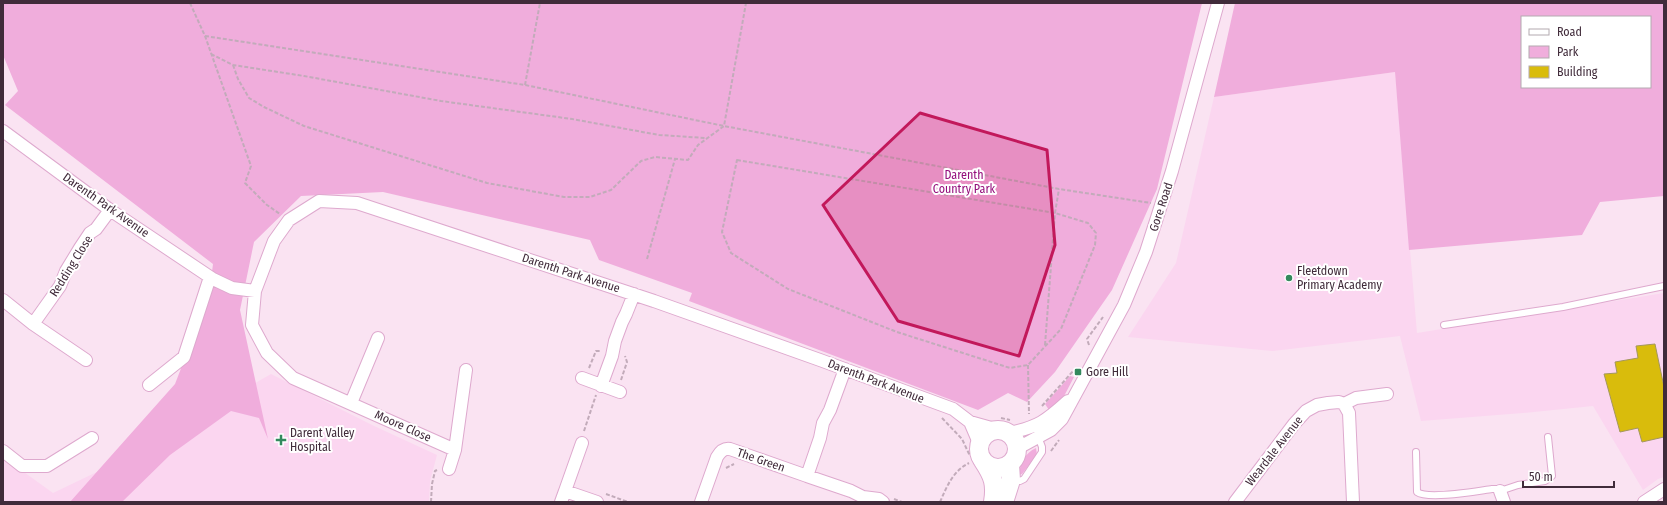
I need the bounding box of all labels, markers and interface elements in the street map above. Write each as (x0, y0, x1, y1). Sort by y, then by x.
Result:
legend (1521, 16, 1651, 88)
text: Road (1557, 25, 1582, 39)
text: Park (1557, 45, 1579, 59)
text: Building (1557, 65, 1598, 79)
park label: Darenth Country Park (933, 168, 996, 196)
street label: Darenth Park Avenue (60, 170, 152, 240)
street label: Gore Road (1147, 181, 1175, 233)
street label: Redding Close (47, 233, 95, 299)
street label: Darenth Park Avenue (520, 251, 622, 295)
place label: Fleetdown Primary Academy (1297, 264, 1382, 292)
marker: Fleetdown Primary Academy (1284, 273, 1294, 283)
street label: Darenth Park Avenue (826, 356, 926, 406)
place label: Gore Hill (1086, 365, 1128, 379)
marker: Gore Hill (1073, 367, 1083, 377)
street label: Moore Close (373, 407, 433, 445)
street label: Weardale Avenue (1242, 413, 1306, 489)
place label: Darent Valley Hospital (290, 426, 355, 454)
marker: Darent Valley Hospital (275, 434, 287, 446)
street label: The Green (735, 445, 787, 475)
scale bar (1523, 463, 1614, 489)
text: 50 m (1529, 470, 1553, 484)

